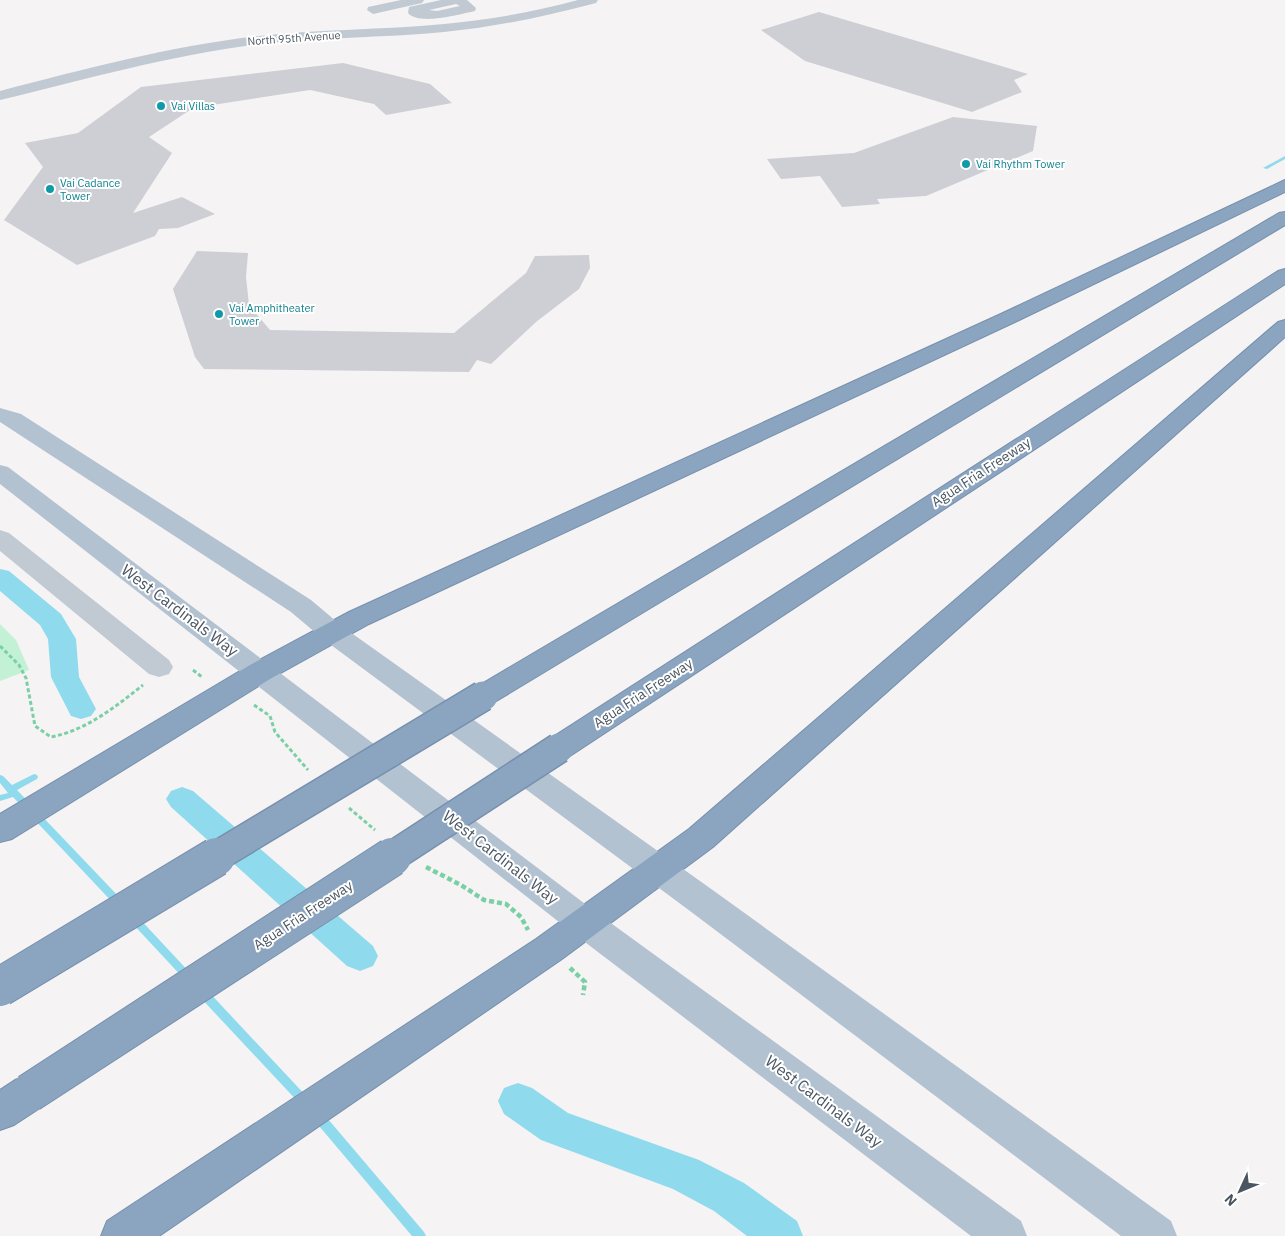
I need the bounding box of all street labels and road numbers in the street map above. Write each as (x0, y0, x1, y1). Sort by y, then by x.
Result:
street label: North 95th Avenue (247, 28, 341, 48)
street label: Agua Fria Freeway (928, 433, 1034, 511)
street label: West Cardinals Way (117, 559, 243, 661)
street label: Agua Fria Freeway (590, 654, 696, 732)
street label: West Cardinals Way (439, 806, 563, 908)
street label: Agua Fria Freeway (250, 876, 356, 954)
street label: West Cardinals Way (761, 1050, 887, 1152)

